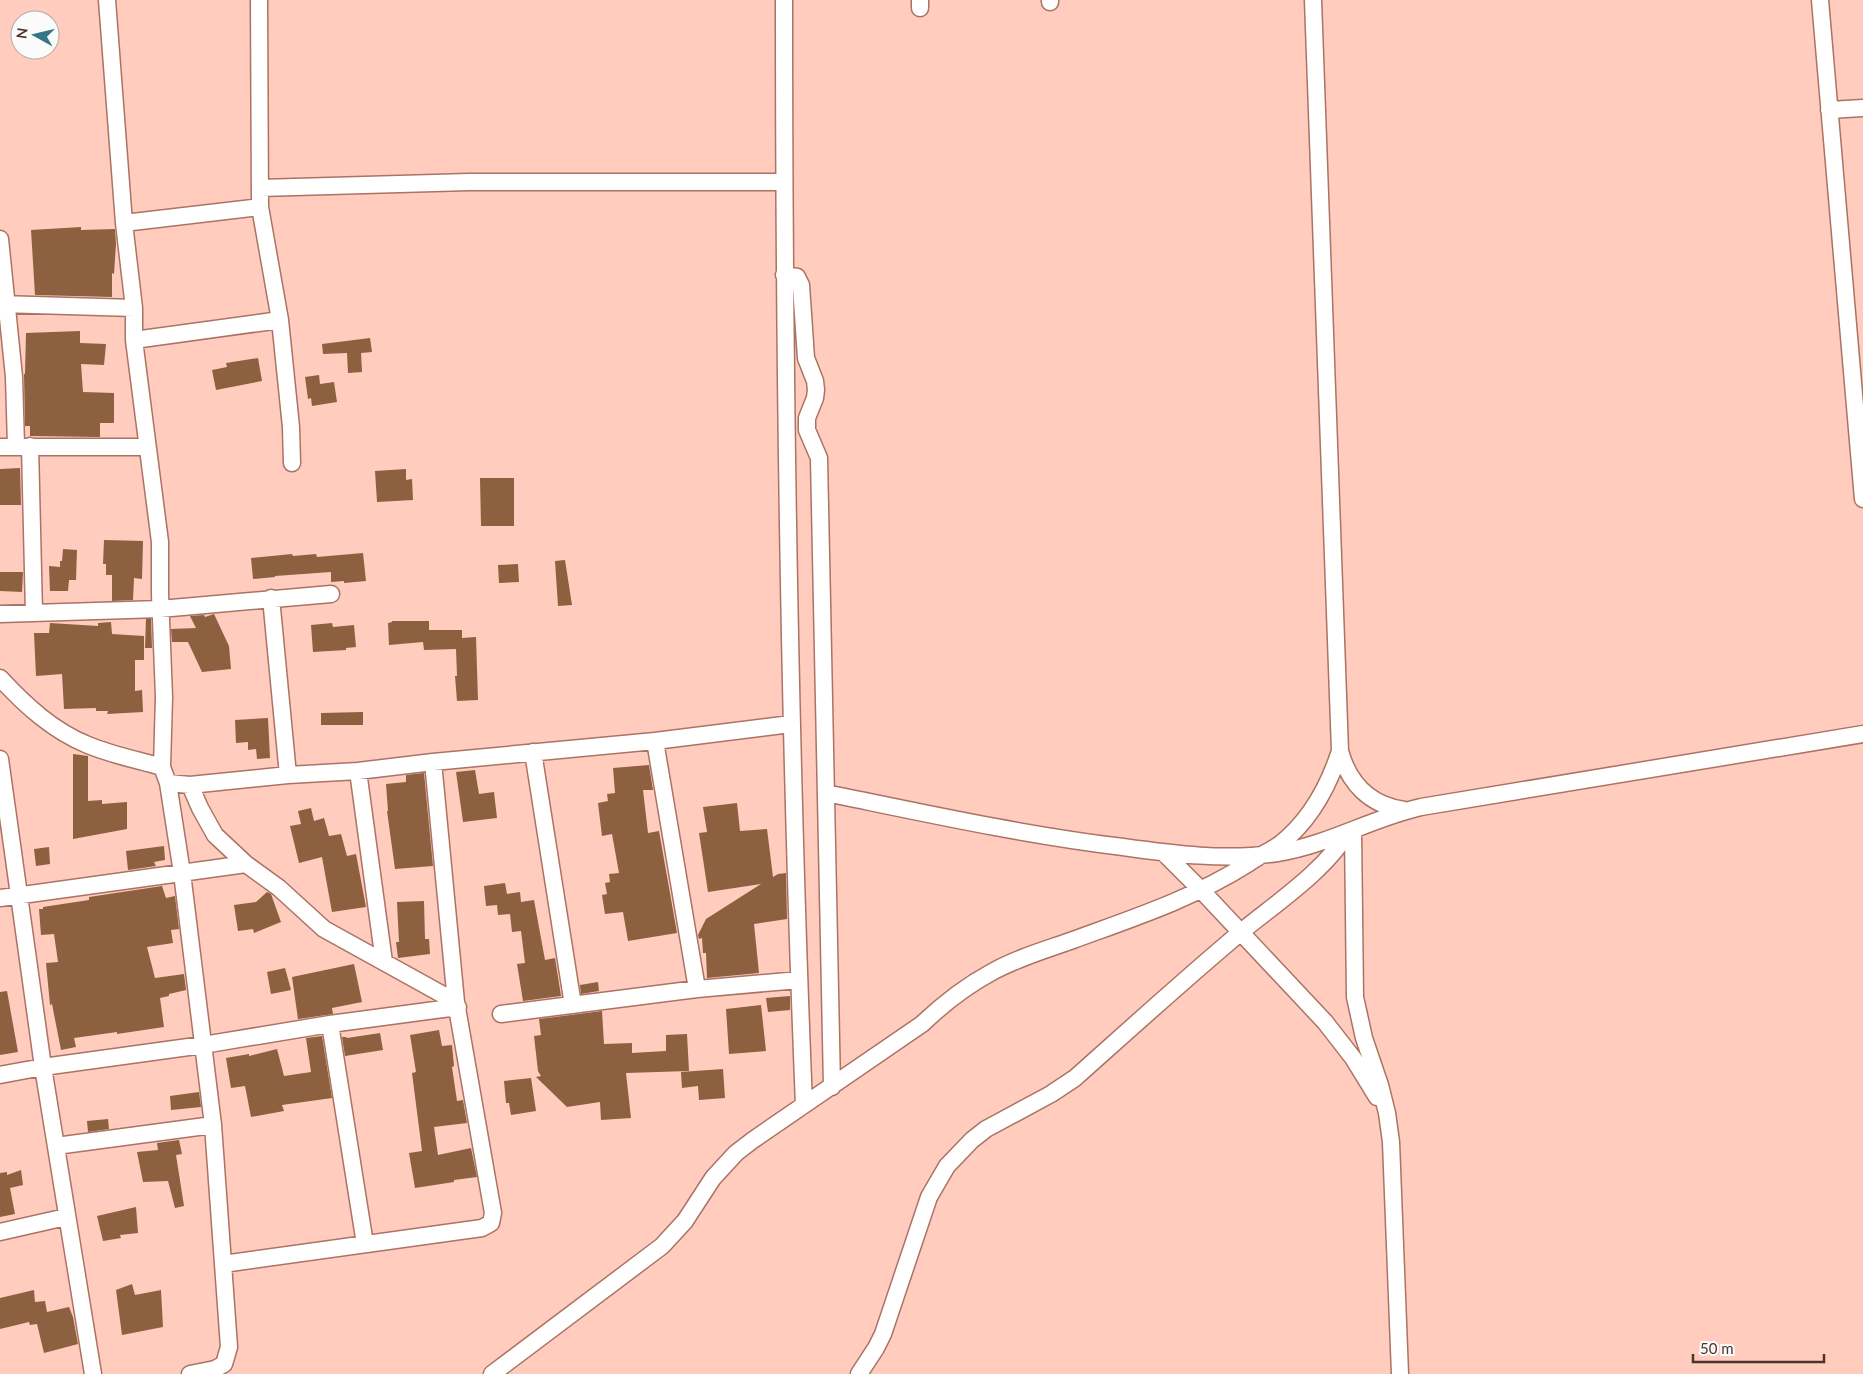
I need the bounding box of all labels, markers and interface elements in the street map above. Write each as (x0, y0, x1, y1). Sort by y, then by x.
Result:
north arrow (10, 10, 60, 60)
text: N (12, 27, 31, 40)
scale bar (1693, 1332, 1824, 1364)
text: 50 m (1700, 1339, 1734, 1357)

